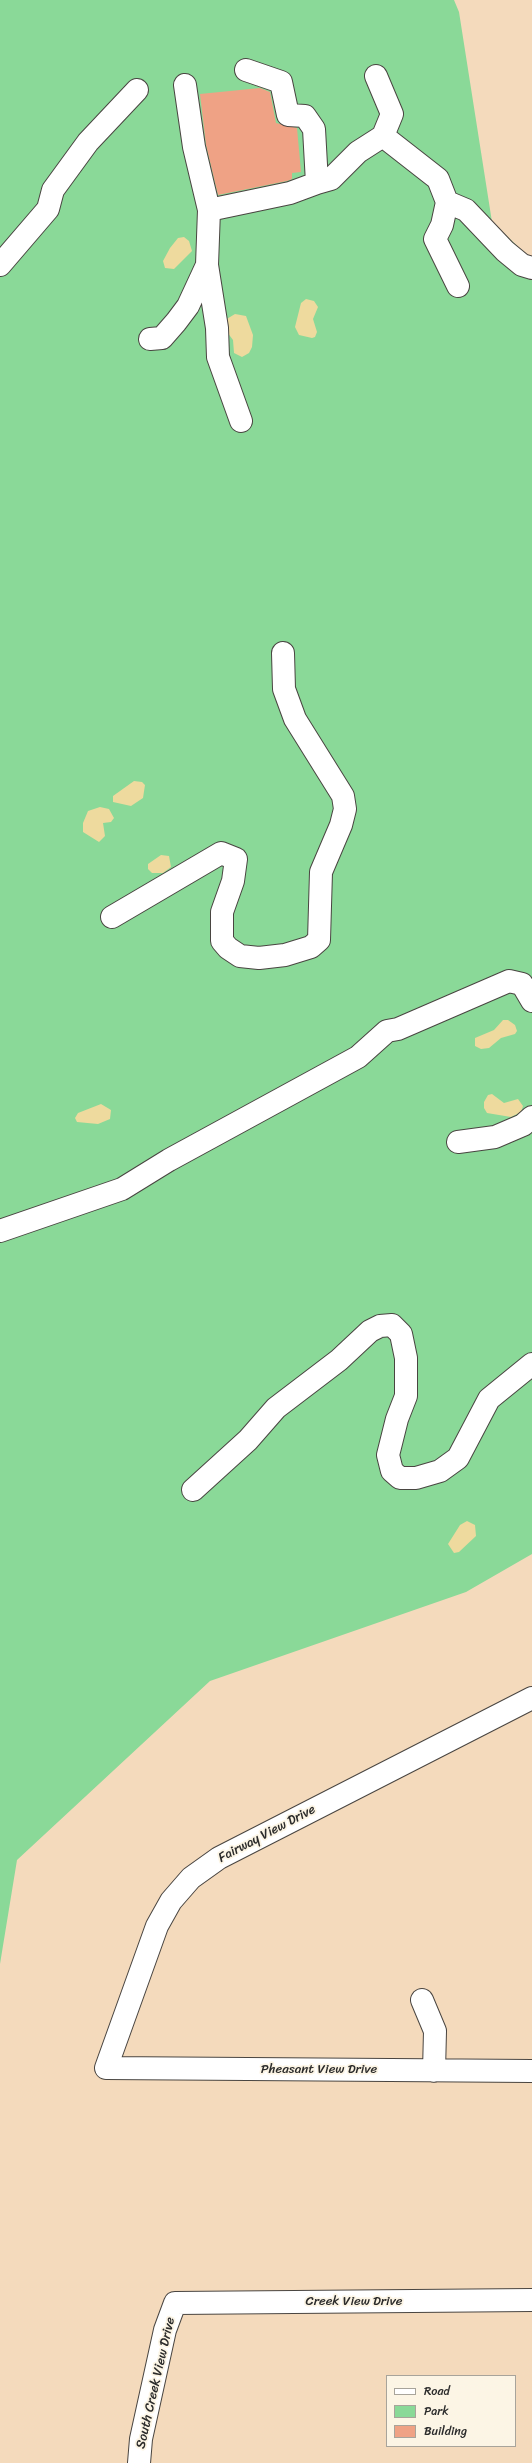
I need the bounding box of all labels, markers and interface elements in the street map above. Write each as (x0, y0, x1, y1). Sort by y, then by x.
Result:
street label: Fairway View Drive (216, 1802, 318, 1866)
street label: Pheasant View Drive (261, 2062, 377, 2078)
street label: Creek View Drive (306, 2294, 402, 2310)
street label: South Creek View Drive (133, 2316, 179, 2450)
legend (386, 2375, 516, 2447)
text: Road (424, 2380, 450, 2402)
text: Park (424, 2400, 449, 2422)
text: Building (424, 2420, 467, 2442)

